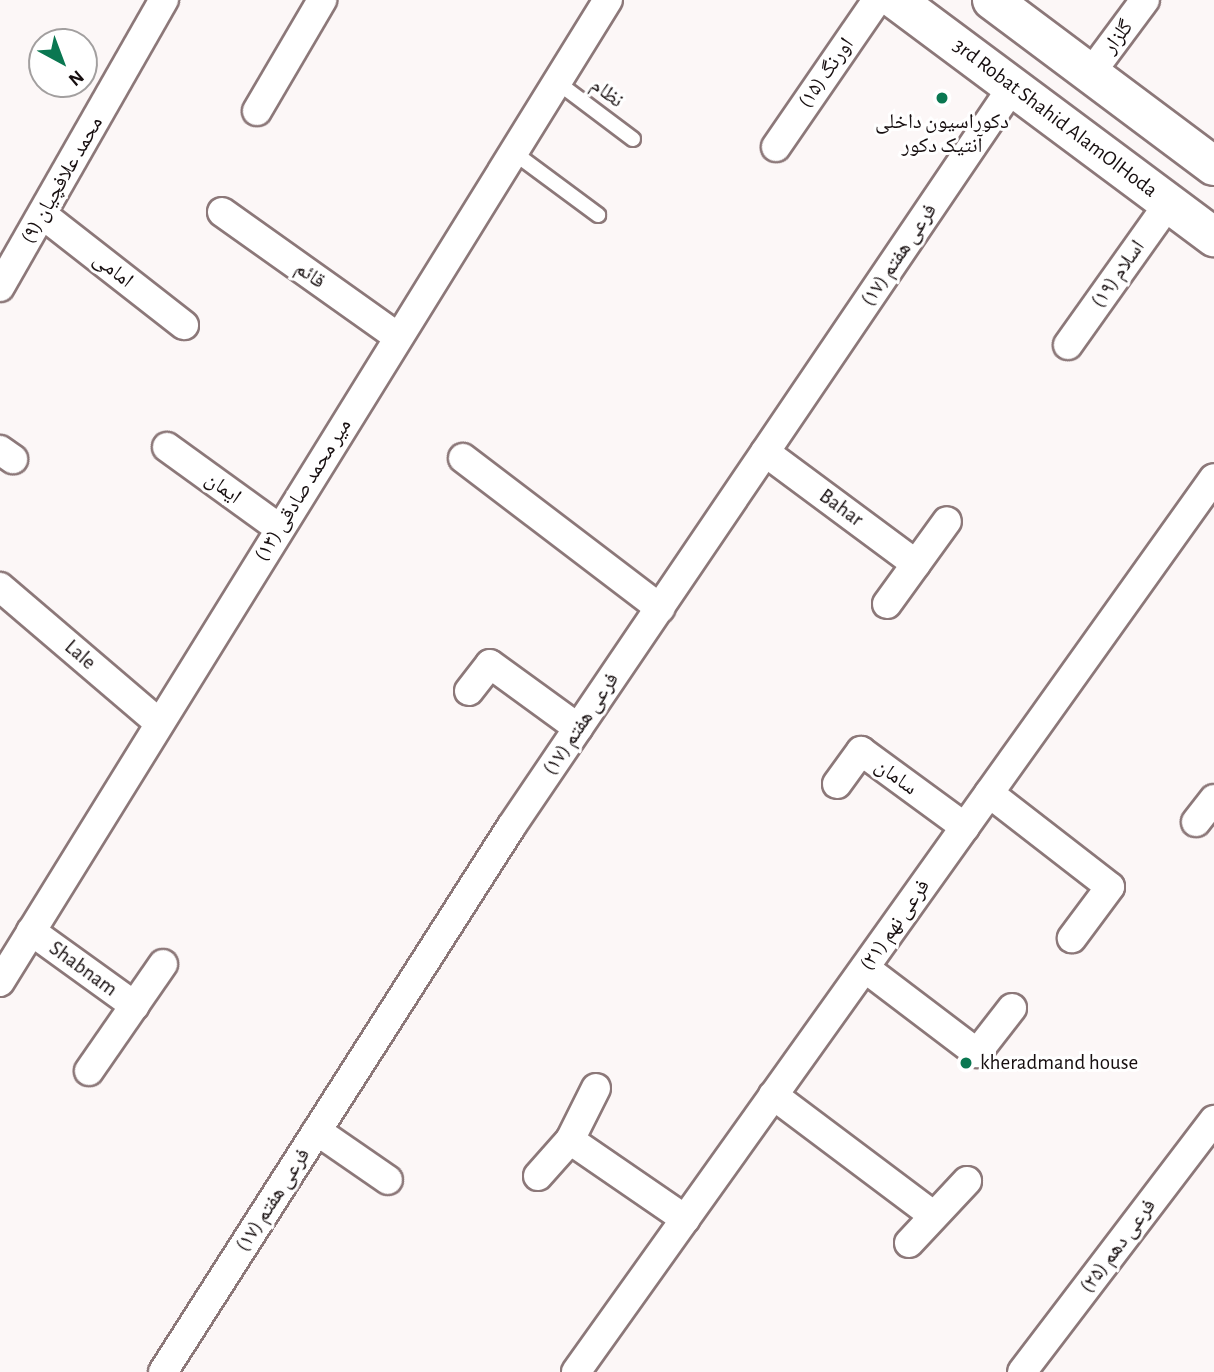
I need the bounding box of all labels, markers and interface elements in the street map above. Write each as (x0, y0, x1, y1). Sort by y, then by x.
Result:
street label: گلزار (1097, 15, 1139, 59)
north arrow (28, 28, 98, 98)
street label: اورنگ (۱۵) (793, 33, 859, 113)
street label: 3rd Robat Shahid AlamOlHoda (948, 33, 1162, 203)
text: N (65, 66, 87, 89)
street label: نظام (586, 73, 628, 113)
marker: دکوراسیون داخلی آنتیک دکور (934, 90, 950, 106)
place label: دکوراسیون داخلی آنتیک دکور (875, 109, 1009, 159)
street label: محمد علافچیان (۹) (15, 112, 109, 248)
street label: فرعی هفتم (۱۷) (856, 199, 942, 311)
street label: اسلام (۱۹) (1086, 235, 1150, 313)
street label: امامی (88, 247, 138, 293)
street label: قائم (290, 256, 330, 294)
street label: میر محمد صادقی (۱۳) (249, 414, 357, 566)
street label: ایمان (200, 466, 246, 510)
street label: Bahar (814, 484, 868, 532)
street label: Lale (59, 635, 101, 675)
street label: فرعی هفتم (۱۷) (538, 668, 624, 780)
street label: سامان (870, 753, 922, 801)
street label: فرعی نهم (۲۱) (854, 875, 936, 975)
street label: Shabnam (44, 936, 122, 1002)
place label: kheradmand house (980, 1050, 1138, 1076)
marker: kheradmand house (958, 1055, 974, 1071)
street label: فرعی هفتم (۱۷) (230, 1144, 316, 1256)
street label: فرعی دهم (۲۵) (1075, 1194, 1161, 1298)

